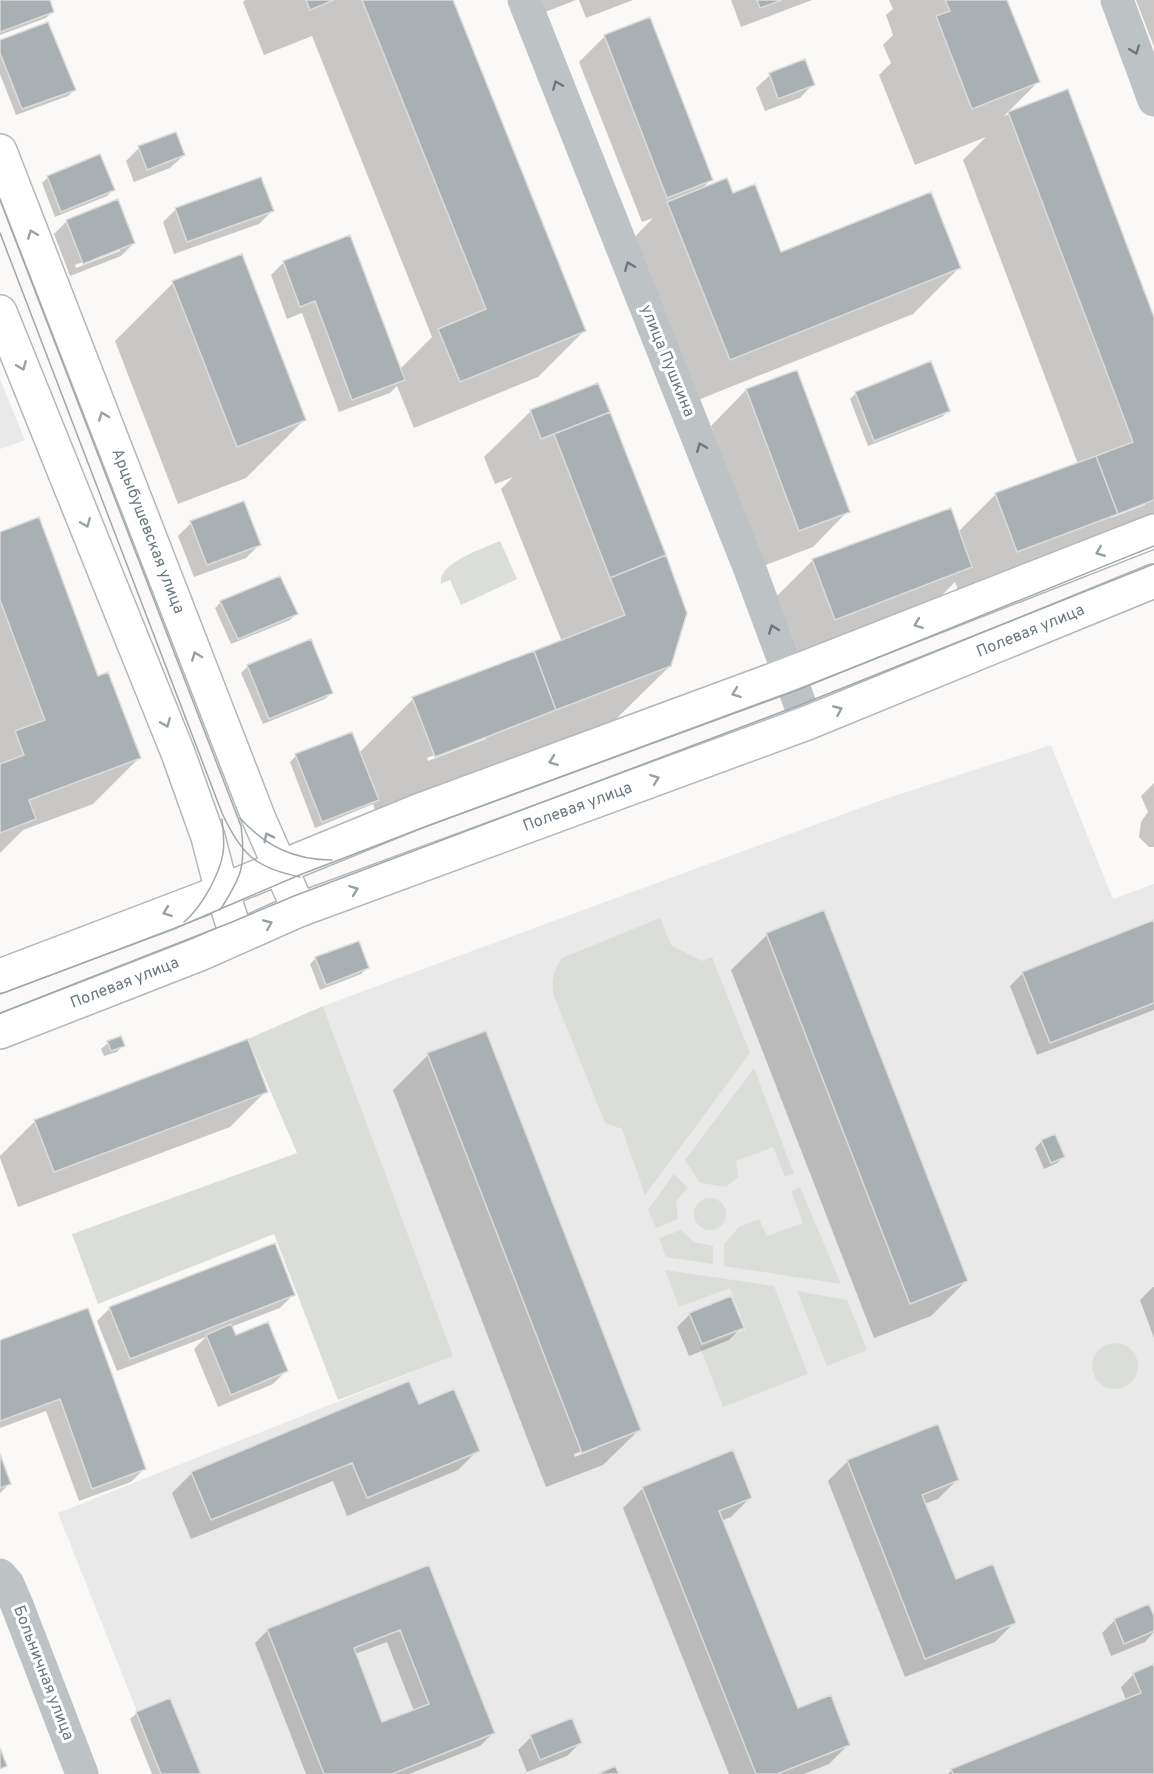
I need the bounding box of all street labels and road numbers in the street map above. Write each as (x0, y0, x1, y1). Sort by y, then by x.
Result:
street label: улица Пушкина (635, 302, 699, 420)
street label: Арцыбушевская улица (106, 446, 189, 617)
street label: Полевая улица (974, 600, 1088, 662)
street label: Полевая улица (520, 778, 635, 837)
street label: Полевая улица (68, 953, 182, 1014)
street label: Больничная улица (8, 1603, 78, 1743)

